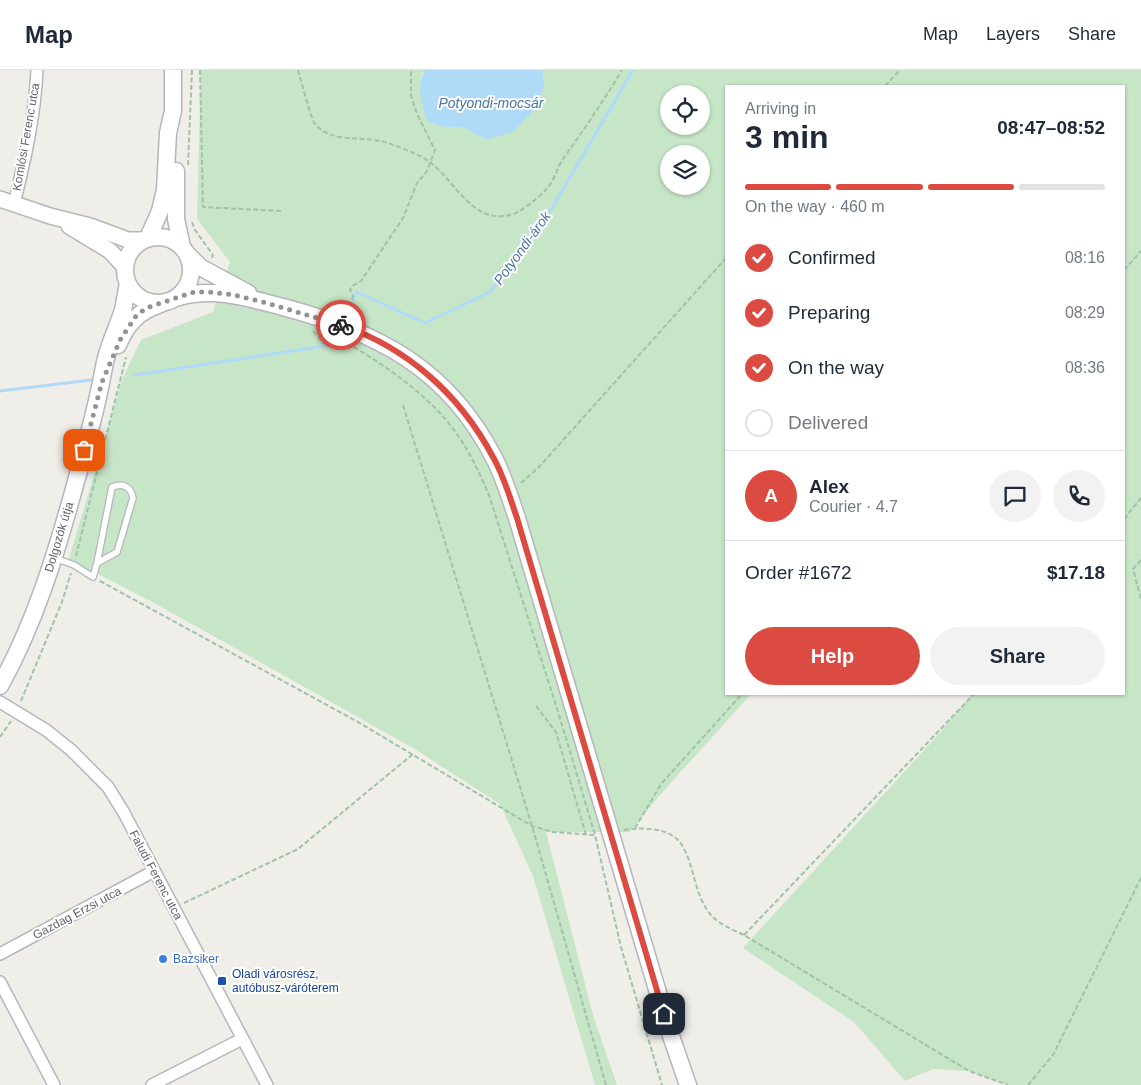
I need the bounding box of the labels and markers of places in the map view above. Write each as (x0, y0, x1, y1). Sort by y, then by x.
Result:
pin (63, 429, 105, 471)
place label: Bazsiker (173, 952, 219, 966)
marker: Bazsiker (157, 953, 169, 965)
place label: Oladi városrész, autóbusz-váróterem (232, 967, 339, 995)
marker: Oladi városrész, autóbusz-váróterem (216, 975, 228, 987)
pin (643, 993, 685, 1035)

